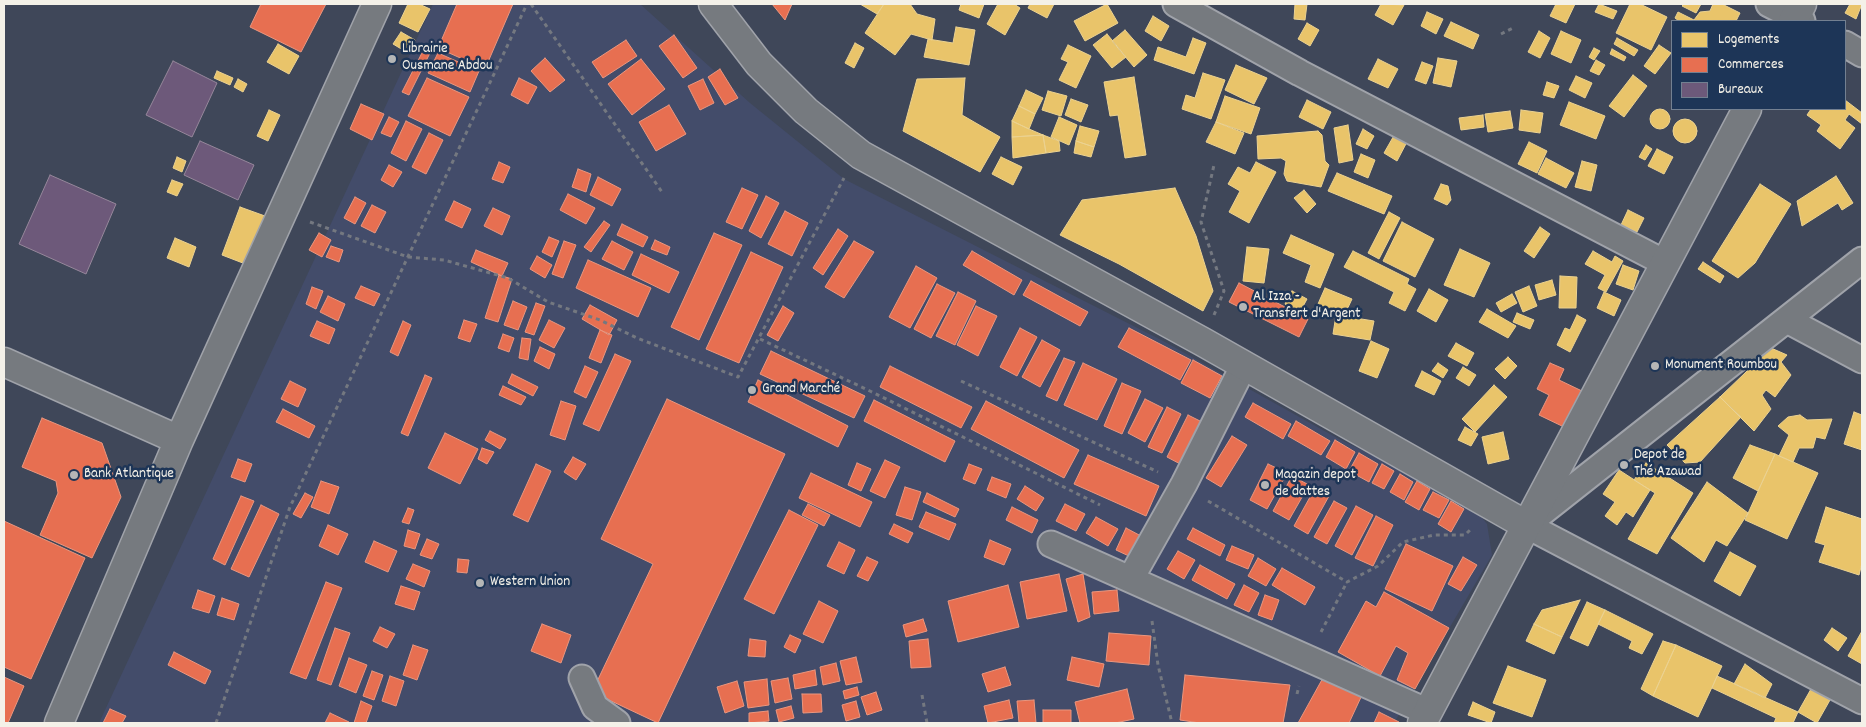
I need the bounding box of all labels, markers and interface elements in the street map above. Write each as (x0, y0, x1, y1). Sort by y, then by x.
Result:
legend (1671, 20, 1846, 110)
text: Logements (1718, 29, 1780, 51)
place label: Librairie Ousmane Abdou (402, 41, 493, 76)
marker: Librairie Ousmane Abdou (386, 53, 398, 65)
text: Commerces (1718, 54, 1784, 76)
text: Bureaux (1718, 79, 1763, 101)
place label: Al Izza - Transfert d'Argent (1253, 289, 1361, 324)
marker: Al Izza - Transfert d'Argent (1237, 301, 1249, 313)
place label: Monument Roumbou (1665, 357, 1777, 375)
marker: Monument Roumbou (1649, 360, 1661, 372)
place label: Grand Marché (762, 381, 840, 399)
marker: Grand Marché (746, 384, 758, 396)
place label: Depot de Thé Azawad (1634, 447, 1701, 482)
marker: Depot de Thé Azawad (1618, 459, 1630, 471)
place label: Bank Atlantique (84, 466, 174, 484)
place label: Magazin depot de dattes (1275, 467, 1356, 502)
marker: Bank Atlantique (68, 469, 80, 481)
marker: Magazin depot de dattes (1259, 479, 1271, 491)
place label: Western Union (490, 574, 570, 592)
marker: Western Union (474, 577, 486, 589)

